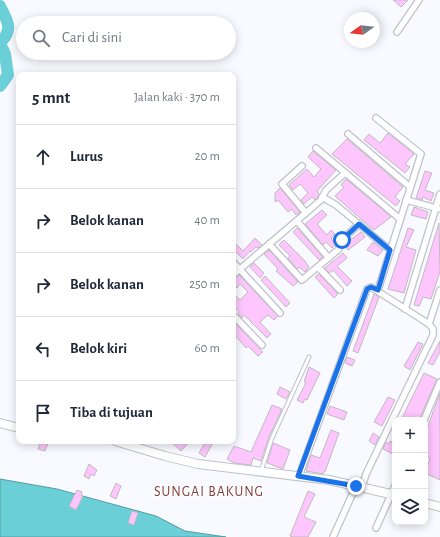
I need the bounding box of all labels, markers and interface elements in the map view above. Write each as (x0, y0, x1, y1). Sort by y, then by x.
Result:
north arrow (344, 12, 380, 48)
search box (16, 16, 236, 60)
icon: search (30, 27, 52, 49)
text: Cari di sini (62, 30, 122, 45)
text: 5 mnt (32, 89, 70, 106)
text: Jalan kaki · 370 m (134, 91, 220, 104)
icon: ahead (32, 146, 54, 168)
text: Lurus (70, 149, 103, 164)
text: 20 m (195, 150, 220, 163)
icon: right (32, 210, 54, 232)
text: Belok kanan (70, 213, 144, 228)
text: 40 m (194, 214, 220, 227)
route start (333, 231, 351, 249)
icon: right (32, 274, 54, 296)
text: Belok kanan (70, 277, 144, 292)
text: 250 m (189, 278, 220, 291)
icon: left (32, 338, 54, 360)
text: Belok kiri (70, 341, 127, 356)
text: 60 m (194, 342, 220, 355)
icon: arrive (32, 402, 54, 424)
text: Tiba di tujuan (70, 405, 153, 420)
map controls (392, 417, 428, 525)
button: + (392, 417, 428, 453)
button: − (392, 453, 428, 489)
route end (347, 477, 365, 495)
district label: SUNGAI BAKUNG (154, 485, 264, 499)
button: layers (392, 489, 428, 525)

